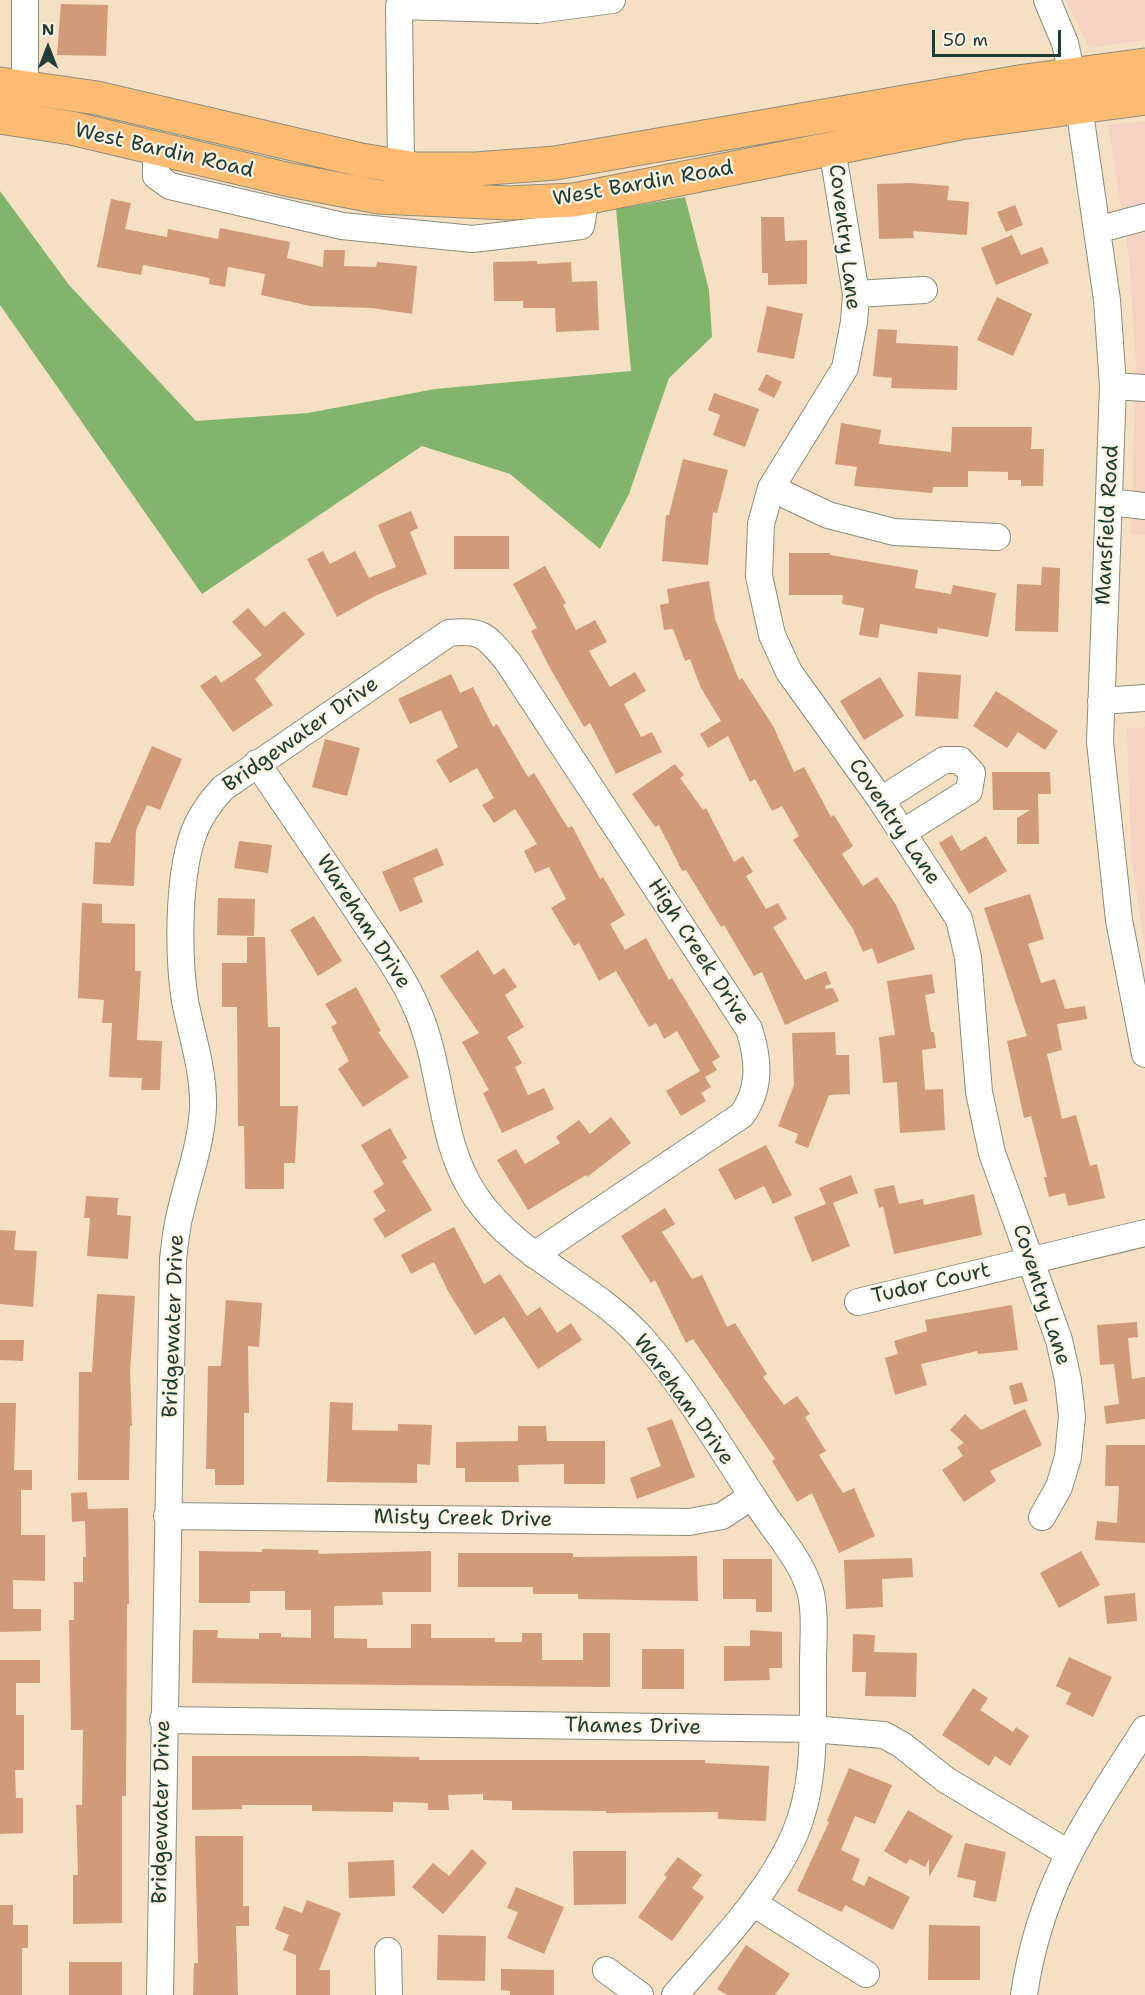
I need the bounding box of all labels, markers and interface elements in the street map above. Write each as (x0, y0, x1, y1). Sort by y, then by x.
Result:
north arrow (18, 18, 78, 78)
scale bar (935, 18, 1064, 56)
text: N (42, 19, 54, 40)
text: 50 m (943, 28, 988, 52)
street label: West Bardin Road (72, 118, 256, 184)
street label: West Bardin Road (551, 156, 735, 212)
street label: Coventry Lane (823, 163, 865, 311)
street label: Mansfield Road (1091, 444, 1125, 606)
street label: Bridgewater Drive (218, 672, 384, 798)
street label: Coventry Lane (843, 754, 945, 890)
street label: Wareham Drive (310, 850, 416, 994)
street label: High Creek Drive (641, 874, 755, 1030)
street label: Coventry Lane (1006, 1221, 1076, 1369)
street label: Bridgewater Drive (158, 1234, 190, 1418)
street label: Tudor Court (869, 1258, 993, 1310)
street label: Wareham Drive (627, 1330, 739, 1470)
street label: Misty Creek Drive (373, 1505, 553, 1533)
street label: Thames Drive (564, 1713, 702, 1741)
street label: Bridgewater Drive (148, 1720, 176, 1904)

